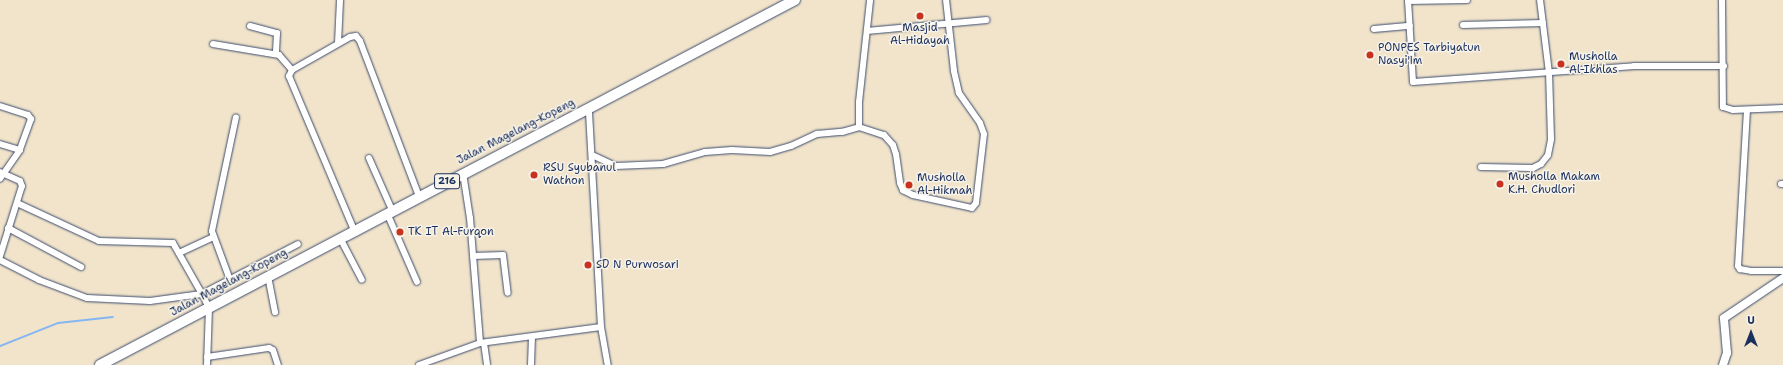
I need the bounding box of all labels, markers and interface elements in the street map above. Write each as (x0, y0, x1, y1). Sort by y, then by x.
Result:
marker: Masjid Al-Hidayah (915, 11, 925, 21)
place label: Masjid Al-Hidayah (890, 22, 950, 48)
place label: PONPES Tarbiyatun Nasyi'im (1378, 42, 1480, 68)
marker: PONPES Tarbiyatun Nasyi'im (1365, 50, 1375, 60)
place label: Musholla Al-Ikhlas (1569, 51, 1618, 77)
marker: Musholla Al-Ikhlas (1556, 59, 1566, 69)
street label: Jalan Magelang-Kopeng (455, 96, 577, 168)
place label: RSU Syubanul Wathon (543, 162, 616, 188)
marker: RSU Syubanul Wathon (528, 169, 540, 181)
place label: Musholla Makam K.H. Chudlori (1508, 171, 1600, 197)
place label: Musholla Al-Hikmah (917, 172, 972, 198)
road number: 216 (434, 173, 460, 189)
marker: Musholla Makam K.H. Chudlori (1495, 179, 1505, 189)
marker: Musholla Al-Hikmah (904, 180, 914, 190)
place label: TK IT Al-Furqon (408, 225, 494, 239)
marker: TK IT Al-Furqon (395, 227, 405, 237)
street label: Jalan Magelang-Kopeng (168, 246, 290, 320)
place label: SD N Purwosari (596, 258, 679, 272)
marker: SD N Purwosari (583, 260, 593, 270)
north arrow (1731, 313, 1771, 353)
text: U (1747, 313, 1755, 328)

